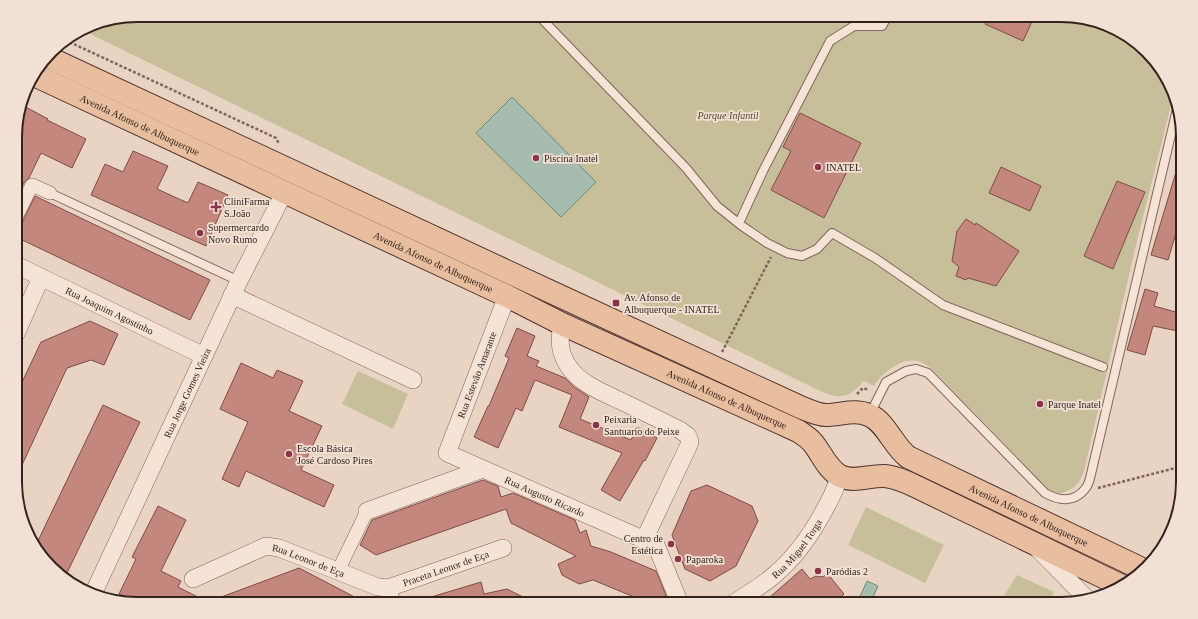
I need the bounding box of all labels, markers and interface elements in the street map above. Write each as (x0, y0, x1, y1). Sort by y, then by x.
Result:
street label: Avenida Afonso de Albuquerque (78, 92, 202, 157)
park label: Parque Infantil (696, 110, 759, 121)
marker: Piscina Inatel (531, 153, 541, 163)
place label: Piscina Inatel (544, 153, 598, 164)
marker: INATEL (813, 162, 823, 172)
place label: INATEL (826, 162, 861, 173)
place label: CliniFarma S.João (224, 196, 270, 219)
marker: CliniFarma S.João (211, 202, 221, 212)
place label: Supermercardo Novo Rumo (208, 222, 269, 245)
marker: Supermercardo Novo Rumo (195, 228, 205, 238)
street label: Avenida Afonso de Albuquerque (372, 229, 496, 295)
street label: Rua Joaquim Agostinho (64, 284, 155, 336)
place label: Av. Afonso de Albuquerque - INATEL (624, 292, 720, 315)
marker: Av. Afonso de Albuquerque - INATEL (611, 298, 621, 308)
street label: Rua Estevão Amarante (455, 330, 499, 420)
street label: Rua Jorge Gomes Vieira (161, 346, 213, 439)
street label: Avenida Afonso de Albuquerque (665, 367, 789, 431)
marker: Parque Inatel (1035, 399, 1045, 409)
place label: Parque Inatel (1048, 399, 1101, 410)
place label: Peixaria Santuario do Peixe (604, 414, 680, 437)
marker: Peixaria Santuario do Peixe (591, 420, 601, 430)
place label: Escola Básica José Cardoso Pires (297, 443, 373, 466)
marker: Escola Básica José Cardoso Pires (284, 449, 294, 459)
street label: Rua Augusto Ricardo (503, 474, 587, 518)
street label: Avenida Afonso de Albuquerque (967, 482, 1091, 548)
street label: Rua Miguel Torga (769, 517, 824, 580)
place label: Centro de Estética (624, 533, 664, 556)
marker: Centro de Estética (666, 539, 676, 549)
street label: Rua Leonor de Eça (271, 542, 347, 579)
street label: Praceta Leonor de Eça (401, 548, 491, 588)
marker: Paparoka (673, 554, 683, 564)
place label: Paparoka (686, 554, 724, 565)
marker: Paródias 2 (813, 566, 823, 576)
place label: Paródias 2 (826, 566, 868, 577)

